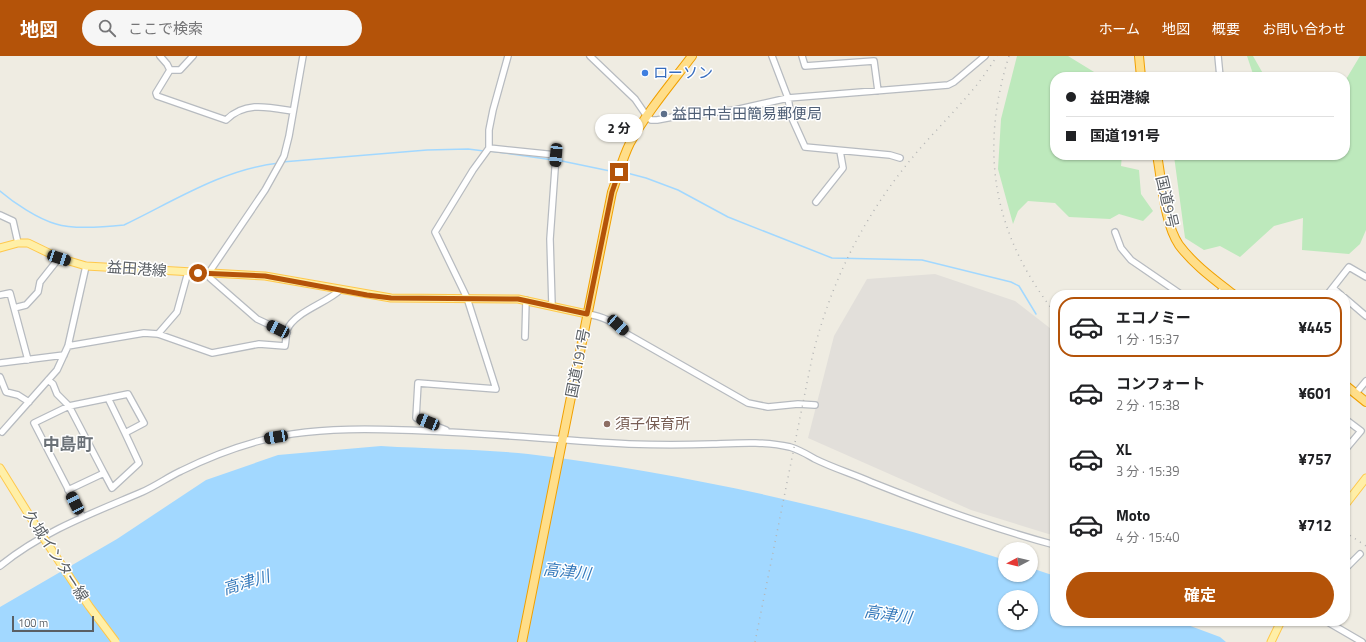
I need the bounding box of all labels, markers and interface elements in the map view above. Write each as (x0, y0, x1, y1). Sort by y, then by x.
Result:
search box (82, 10, 362, 46)
text: 地図 (20, 14, 58, 43)
icon: search (96, 17, 118, 39)
text: ここで検索 (128, 17, 203, 40)
text: ホーム (1098, 18, 1140, 39)
text: 地図 (1162, 18, 1190, 39)
text: 概要 (1212, 18, 1240, 39)
text: お問い合わせ (1262, 18, 1346, 39)
place label: ローソン (653, 61, 713, 84)
marker: ローソン (640, 68, 650, 78)
text: 益田港線 (1090, 86, 1150, 109)
place label: 益田中吉田簡易郵便局 (672, 102, 822, 125)
marker: 益田中吉田簡易郵便局 (659, 109, 669, 119)
callout: 2 分 (595, 114, 643, 142)
text: 2 分 (607, 118, 631, 138)
text: 国道191号 (1090, 124, 1160, 147)
car (549, 143, 563, 167)
route end (610, 163, 628, 181)
street label: 国道9号 (1150, 173, 1185, 230)
car (46, 249, 72, 267)
street label: 益田港線 (106, 255, 168, 282)
route start (189, 264, 207, 282)
text: エコノミー (1116, 306, 1191, 329)
icon: car (1068, 309, 1104, 345)
car (605, 313, 631, 337)
text: ¥445 (1298, 316, 1332, 339)
car (265, 318, 291, 340)
street label: 国道191号 (560, 326, 595, 400)
text: 1 分 · 15:37 (1116, 329, 1180, 349)
text: コンフォート (1116, 372, 1206, 395)
icon: car (1068, 375, 1104, 411)
text: ¥601 (1298, 382, 1332, 405)
text: 2 分 · 15:38 (1116, 395, 1180, 415)
car (415, 412, 441, 432)
place label: 須子保育所 (615, 412, 690, 435)
marker: 須子保育所 (602, 419, 612, 429)
car (263, 429, 289, 445)
district label: 中島町 (43, 431, 94, 457)
text: XL (1116, 438, 1132, 461)
icon: car (1068, 441, 1104, 477)
text: ¥757 (1298, 448, 1332, 471)
text: 3 分 · 15:39 (1116, 461, 1180, 481)
car (64, 490, 86, 516)
text: Moto (1116, 504, 1150, 527)
street label: 久城インター線 (18, 505, 95, 606)
icon: car (1068, 507, 1104, 543)
text: ¥712 (1298, 514, 1332, 537)
text: 4 分 · 15:40 (1116, 527, 1180, 547)
north arrow (998, 542, 1038, 582)
map controls (998, 542, 1038, 630)
water label: 高津川 (542, 557, 594, 586)
water label: 高津川 (220, 563, 274, 600)
button: 確定 (1066, 572, 1334, 618)
button: locate (998, 590, 1038, 630)
water label: 高津川 (863, 599, 915, 630)
scale bar (12, 614, 94, 633)
text: 100 m (18, 615, 48, 631)

